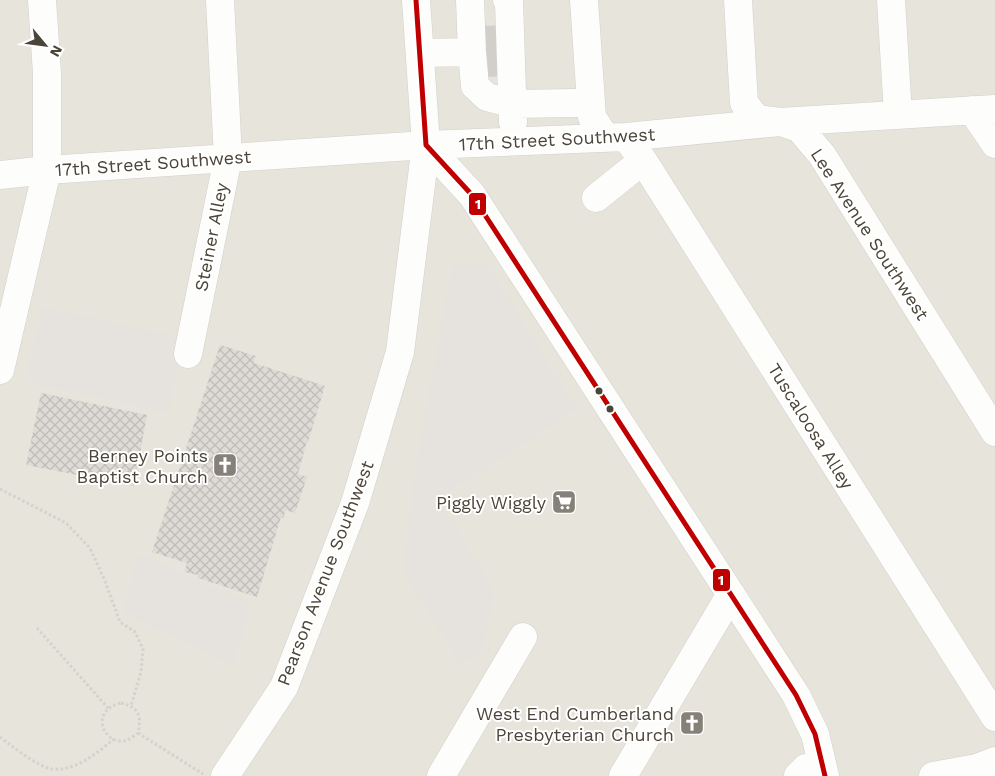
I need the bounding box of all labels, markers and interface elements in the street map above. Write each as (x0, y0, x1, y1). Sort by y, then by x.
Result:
north arrow (20, 20, 70, 70)
text: N (47, 43, 66, 60)
street label: 17th Street Southwest (458, 123, 656, 155)
street label: Lee Avenue Southwest (807, 144, 934, 324)
street label: 17th Street Southwest (54, 146, 252, 180)
street label: Steiner Alley (190, 180, 232, 293)
line badge: 1 (468, 192, 487, 216)
text: 1 (475, 196, 481, 212)
street label: Tuscaloosa Alley (764, 359, 859, 493)
unlabelled marker (594, 386, 604, 396)
unlabelled marker (605, 404, 615, 414)
place label: Berney Points Baptist Church (77, 445, 208, 487)
church icon: Berney Points Baptist Church (212, 452, 238, 478)
street label: Pearson Avenue Southwest (272, 457, 378, 688)
supermarket icon: Piggly Wiggly (551, 489, 577, 515)
place label: Piggly Wiggly (436, 492, 547, 513)
line badge: 1 (712, 568, 731, 592)
text: 1 (718, 572, 724, 588)
place label: West End Cumberland Presbyterian Church (476, 703, 674, 745)
church icon: West End Cumberland Presbyterian Church (679, 710, 705, 736)

